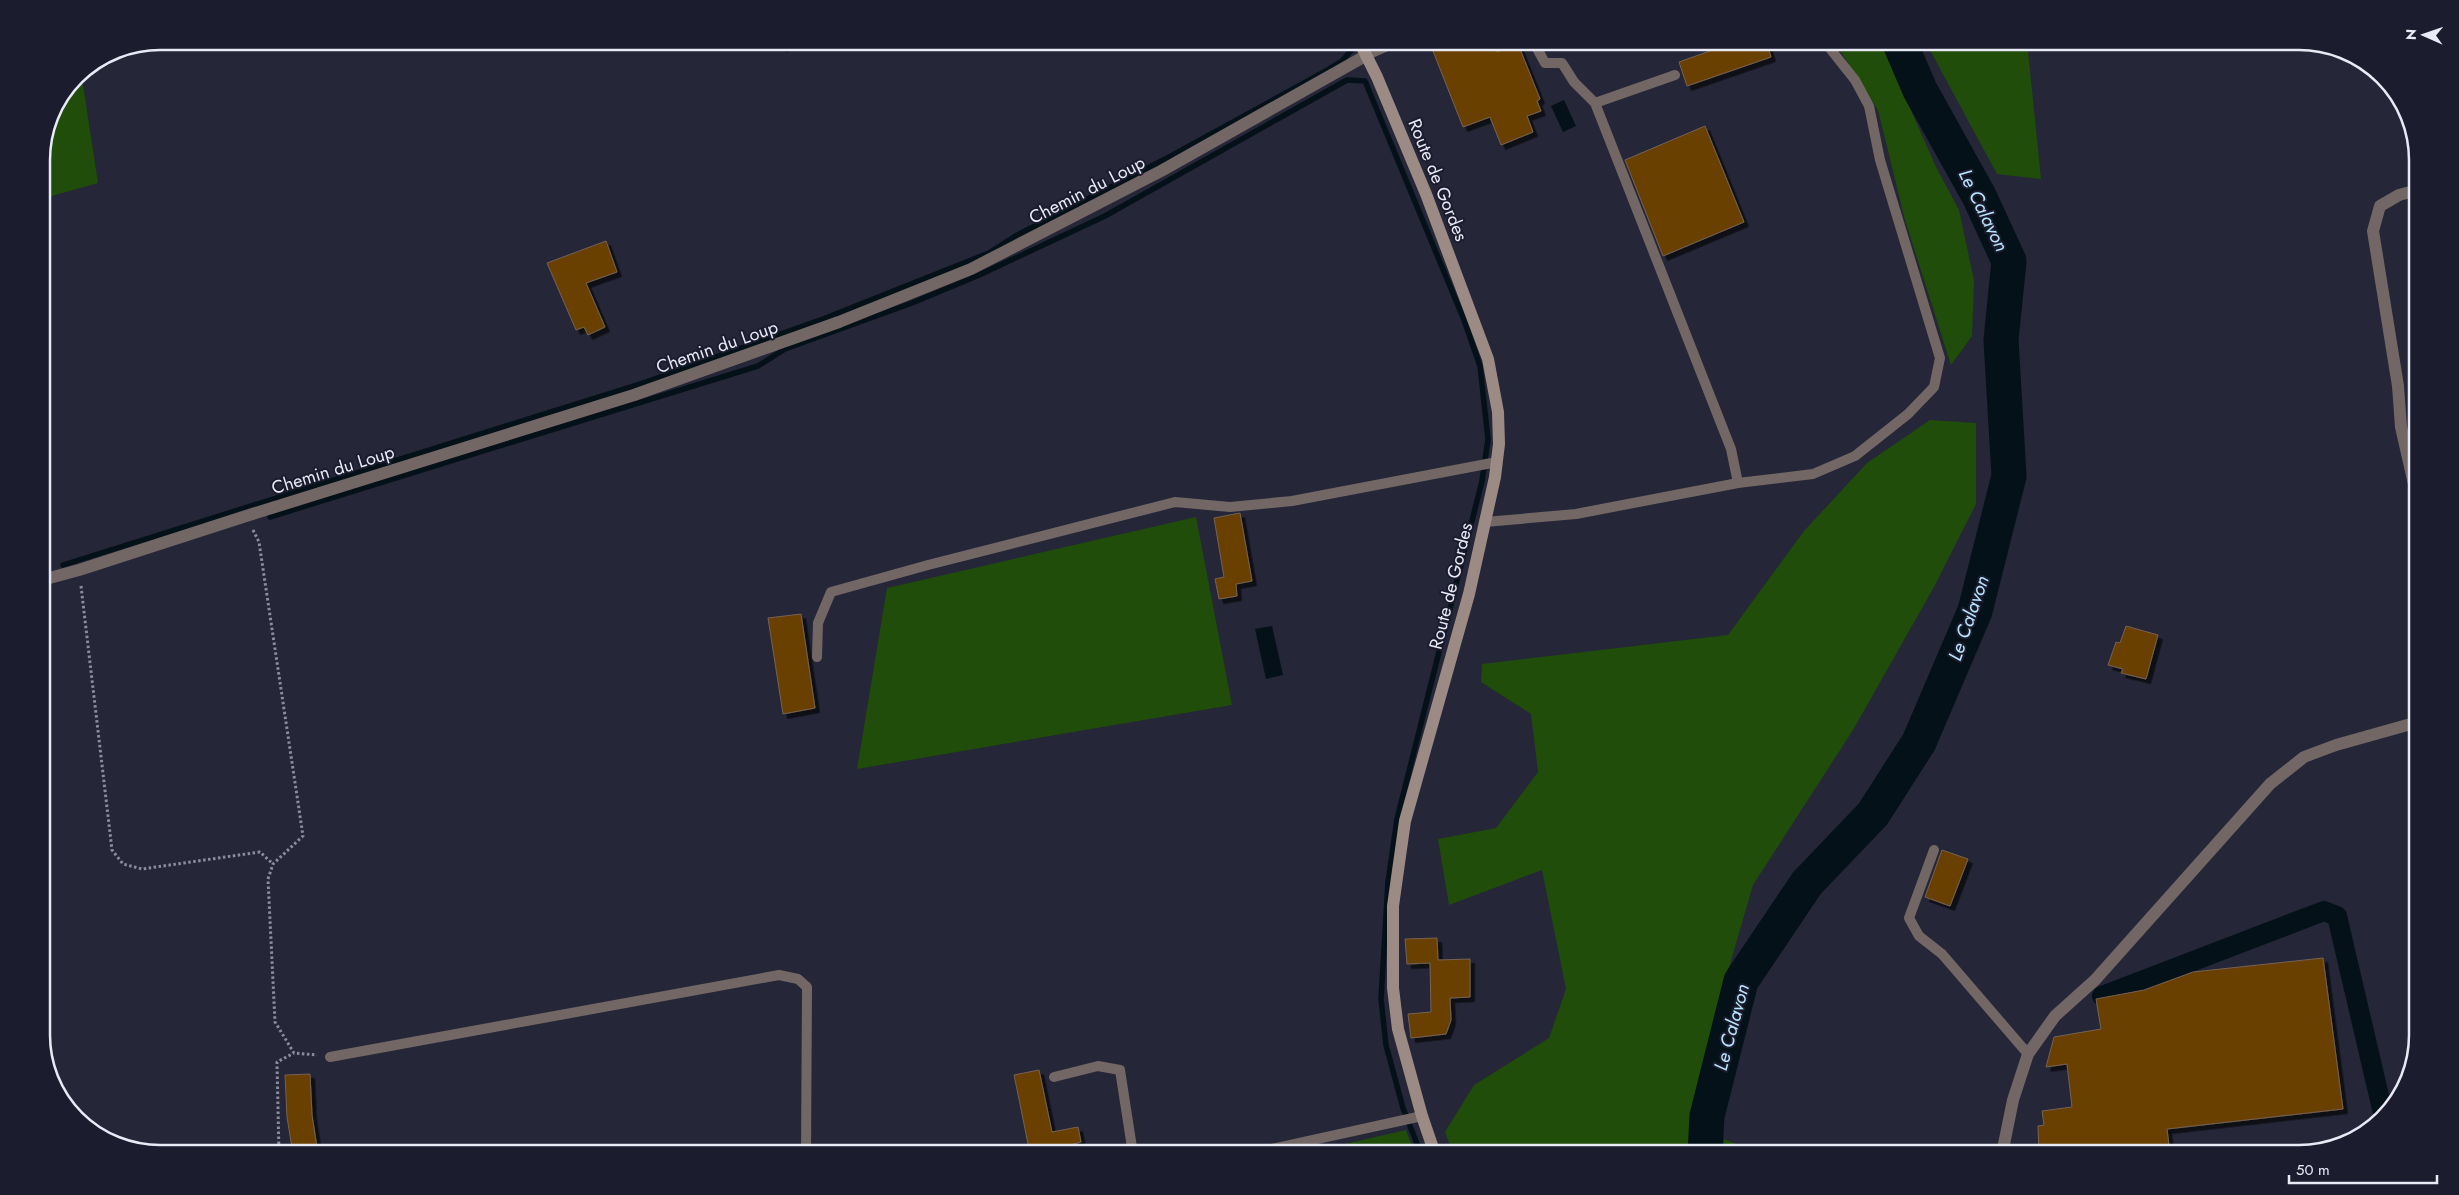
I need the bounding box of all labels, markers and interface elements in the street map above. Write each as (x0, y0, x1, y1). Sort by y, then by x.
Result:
north arrow (2399, 10, 2449, 60)
text: N (2401, 29, 2421, 40)
street label: Route de Gordes (1402, 115, 1474, 245)
street label: Chemin du Loup (1024, 150, 1150, 230)
water label: Le Calavon (1952, 164, 2015, 256)
street label: Chemin du Loup (653, 314, 781, 380)
street label: Chemin du Loup (268, 439, 398, 501)
street label: Route de Gordes (1423, 520, 1479, 652)
water label: Le Calavon (1941, 572, 1996, 665)
water label: Le Calavon (1707, 981, 1756, 1074)
scale bar (2289, 1152, 2436, 1184)
text: 50 m (2296, 1159, 2330, 1181)

